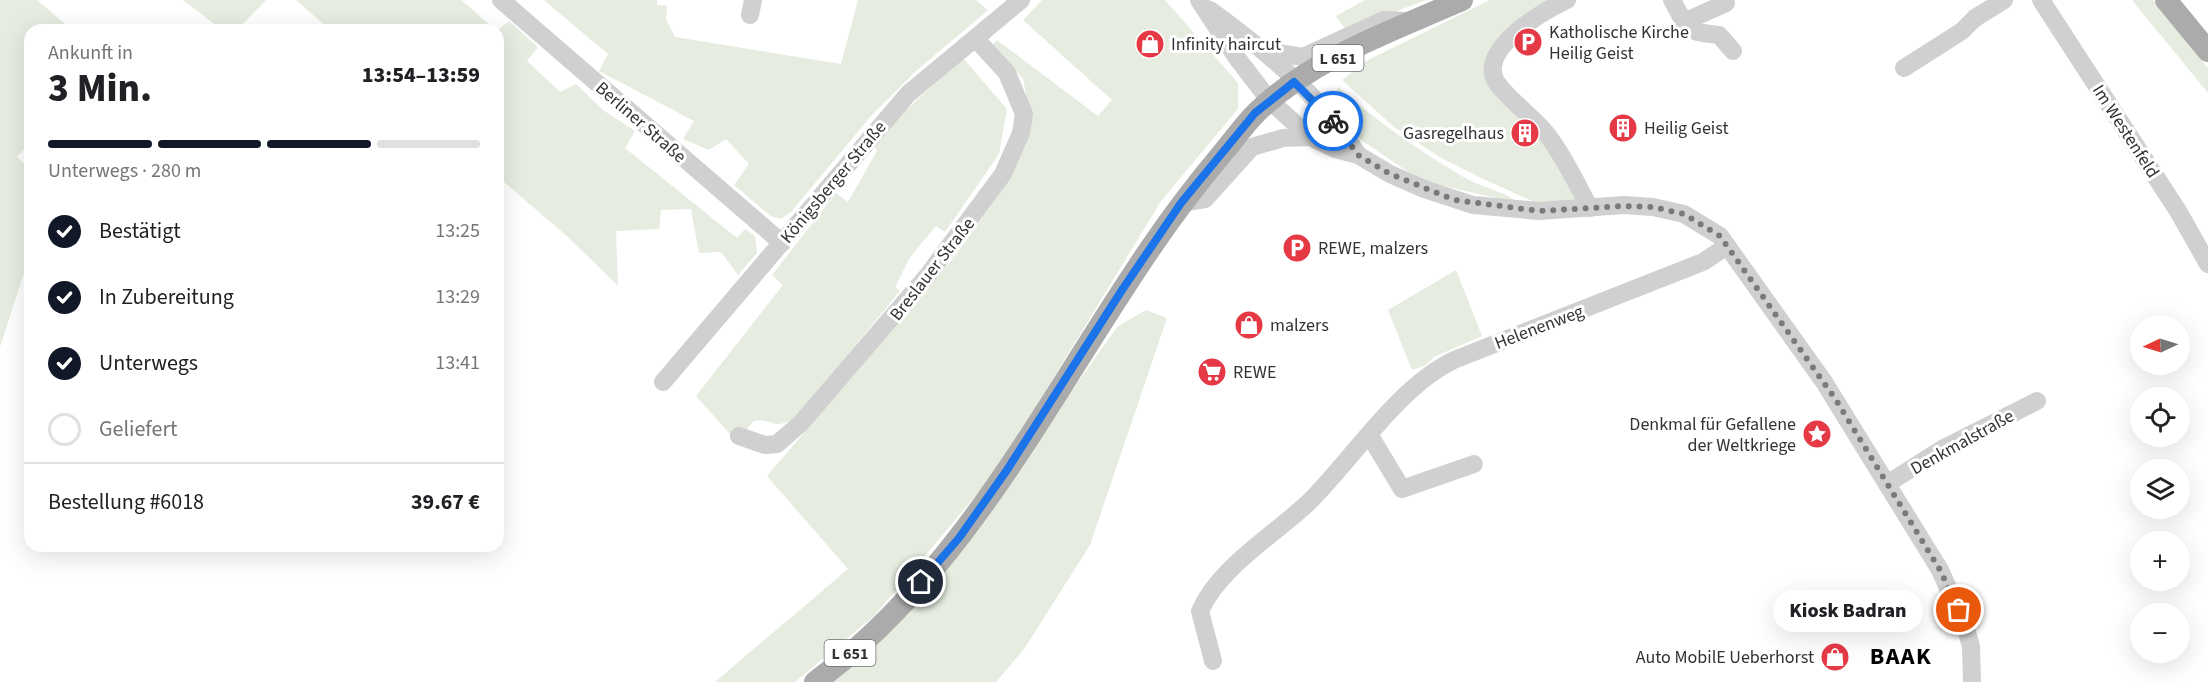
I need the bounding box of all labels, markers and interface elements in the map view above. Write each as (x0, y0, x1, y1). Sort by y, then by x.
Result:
place label: Katholische Kirche Heilig Geist (1549, 20, 1689, 66)
parking icon: Katholische Kirche Heilig Geist (1512, 26, 1544, 58)
shop icon: Infinity haircut (1134, 28, 1166, 60)
place label: Infinity haircut (1171, 32, 1281, 57)
text: Ankunft in (48, 39, 133, 67)
road number: L 651 (1312, 45, 1364, 71)
text: 13:54–13:59 (362, 59, 480, 91)
text: 3 Min. (48, 61, 152, 117)
street label: Berliner Straße (590, 76, 692, 169)
street label: Im Westenfeld (2086, 80, 2165, 183)
courier (1303, 91, 1363, 151)
icon: bike (1317, 105, 1350, 138)
building icon: Heilig Geist (1607, 112, 1639, 144)
street label: Königsberger Straße (775, 116, 892, 249)
place label: Heilig Geist (1644, 116, 1729, 141)
building icon: Gasregelhaus (1509, 117, 1541, 149)
place label: Gasregelhaus (1403, 121, 1504, 146)
text: Unterwegs · 280 m (48, 157, 201, 185)
street label: Breslauer Straße (884, 212, 981, 326)
icon: check (48, 215, 81, 248)
text: Bestätigt (99, 215, 181, 247)
text: 13:25 (435, 217, 480, 245)
parking icon: REWE, malzers (1281, 232, 1313, 264)
place label: REWE, malzers (1318, 236, 1428, 261)
icon: check (48, 281, 81, 314)
text: In Zubereitung (99, 281, 234, 313)
text: 13:29 (435, 283, 480, 311)
street label: Helenenweg (1491, 299, 1587, 356)
shop icon: malzers (1233, 309, 1265, 341)
place label: malzers (1270, 313, 1329, 338)
north arrow (2130, 315, 2190, 375)
map controls (2130, 315, 2190, 663)
icon: check (48, 347, 81, 380)
text: Unterwegs (99, 347, 198, 379)
text: 13:41 (435, 349, 480, 377)
supermarket icon: REWE (1196, 356, 1228, 388)
place label: REWE (1233, 360, 1276, 385)
button: locate (2130, 387, 2190, 447)
street label: Denkmalstraße (1906, 404, 2019, 481)
place label: Denkmal für Gefallene der Weltkriege (1629, 412, 1796, 458)
text: Geliefert (99, 413, 178, 445)
place icon: Denkmal für Gefallene der Weltkriege (1801, 418, 1833, 450)
button: layers (2130, 459, 2190, 519)
text: Bestellung #6018 (48, 486, 204, 518)
text: 39.67 € (411, 486, 480, 518)
button: + (2130, 531, 2190, 591)
pin (895, 556, 946, 607)
icon: home (904, 565, 937, 598)
pin (1933, 584, 1984, 635)
callout: Kiosk Badran (1773, 589, 1923, 631)
icon: bag (1942, 593, 1975, 626)
text: Kiosk Badran (1789, 597, 1907, 625)
button: − (2130, 603, 2190, 663)
district label: BAAK (1870, 639, 1932, 674)
road number: L 651 (824, 640, 876, 666)
shop icon: Auto MobilE Ueberhorst (1819, 641, 1851, 673)
place label: Auto MobilE Ueberhorst (1636, 645, 1814, 670)

